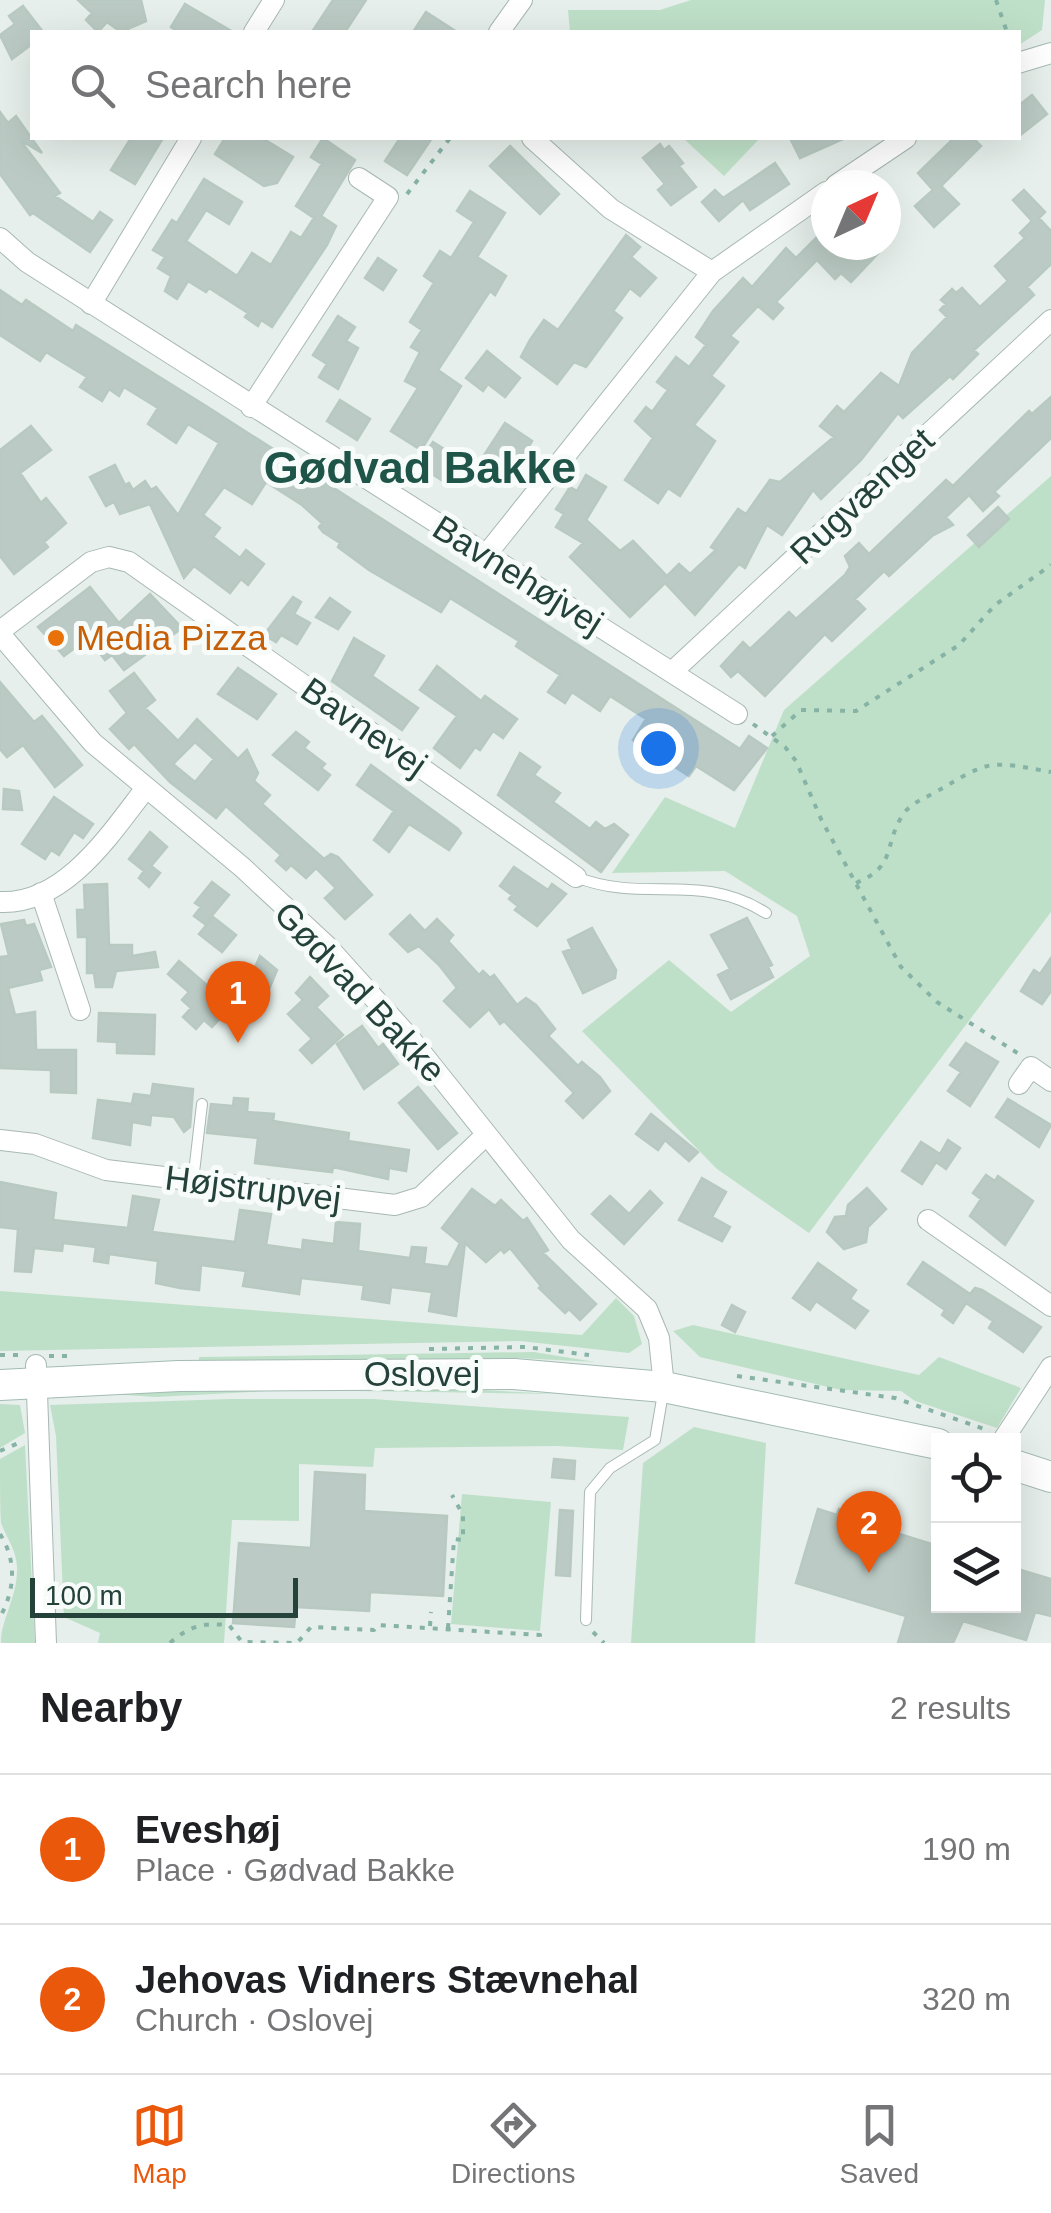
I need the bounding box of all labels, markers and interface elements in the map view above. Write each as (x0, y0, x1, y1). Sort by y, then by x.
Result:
search box (30, 30, 1021, 140)
icon: search (65, 58, 120, 113)
text: Search here (145, 64, 352, 106)
north arrow (811, 170, 901, 260)
street label: Rugvænget (782, 419, 941, 572)
district label: Gødvad Bakke (264, 442, 576, 493)
street label: Bavnehøjvej (426, 507, 610, 642)
place label: Media Pizza (76, 618, 267, 657)
marker: Media Pizza (45, 627, 67, 649)
street label: Bavnevej (294, 669, 434, 784)
your location (633, 723, 684, 774)
street label: Gødvad Bakke (267, 894, 454, 1090)
pin: 1 (206, 960, 270, 1043)
street label: Højstrupvej (163, 1157, 343, 1218)
street label: Oslovej (364, 1354, 480, 1393)
map controls (931, 1433, 1021, 1613)
button: locate (931, 1433, 1021, 1523)
pin: 2 (836, 1490, 902, 1573)
button: layers (931, 1523, 1021, 1613)
scale bar (30, 1573, 298, 1618)
text: 100 m (45, 1580, 123, 1611)
text: Nearby (40, 1684, 182, 1731)
text: 2 results (890, 1690, 1011, 1726)
text: Eveshøj (135, 1809, 281, 1851)
text: 1 (64, 1831, 81, 1867)
text: 190 m (922, 1831, 1011, 1867)
text: Place · Gødvad Bakke (135, 1852, 455, 1888)
text: Jehovas Vidners Stævnehal (135, 1959, 639, 2001)
text: 2 (64, 1981, 81, 2017)
text: 320 m (922, 1981, 1011, 2017)
text: Church · Oslovej (135, 2002, 373, 2038)
tab: Map (132, 2098, 187, 2190)
tab: Directions (451, 2098, 576, 2190)
tab: Saved (840, 2098, 919, 2190)

